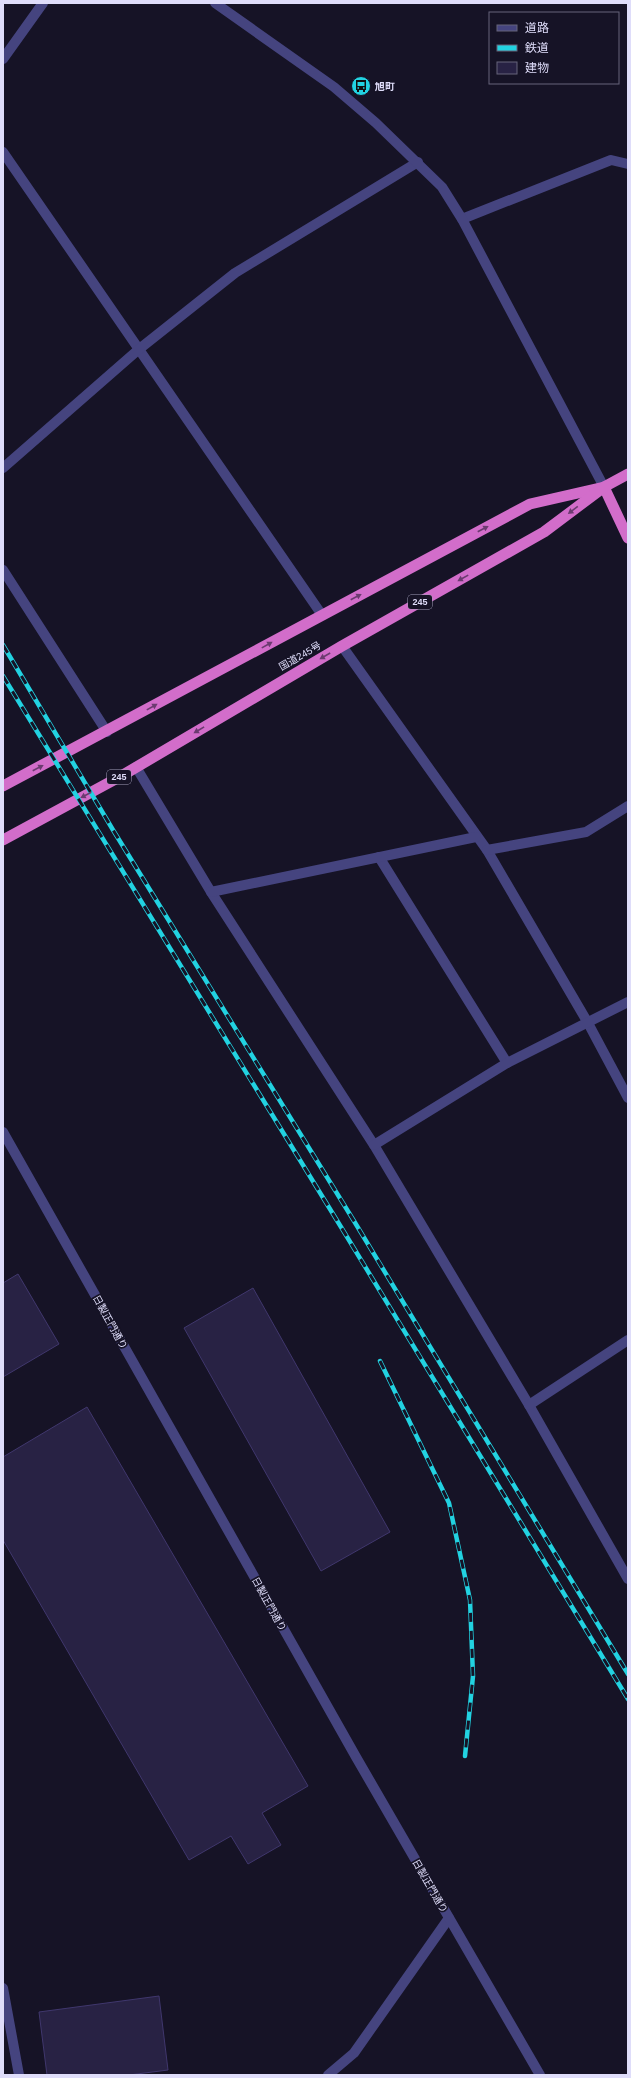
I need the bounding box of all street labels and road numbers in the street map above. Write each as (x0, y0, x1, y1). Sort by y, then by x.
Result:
road number: 245 (408, 595, 432, 609)
street label: 国道245号 (277, 640, 323, 672)
road number: 245 (107, 770, 131, 784)
street label: 日製正門通り (91, 1293, 129, 1351)
street label: 日製正門通り (250, 1575, 288, 1633)
street label: 日製正門通り (410, 1857, 450, 1915)

